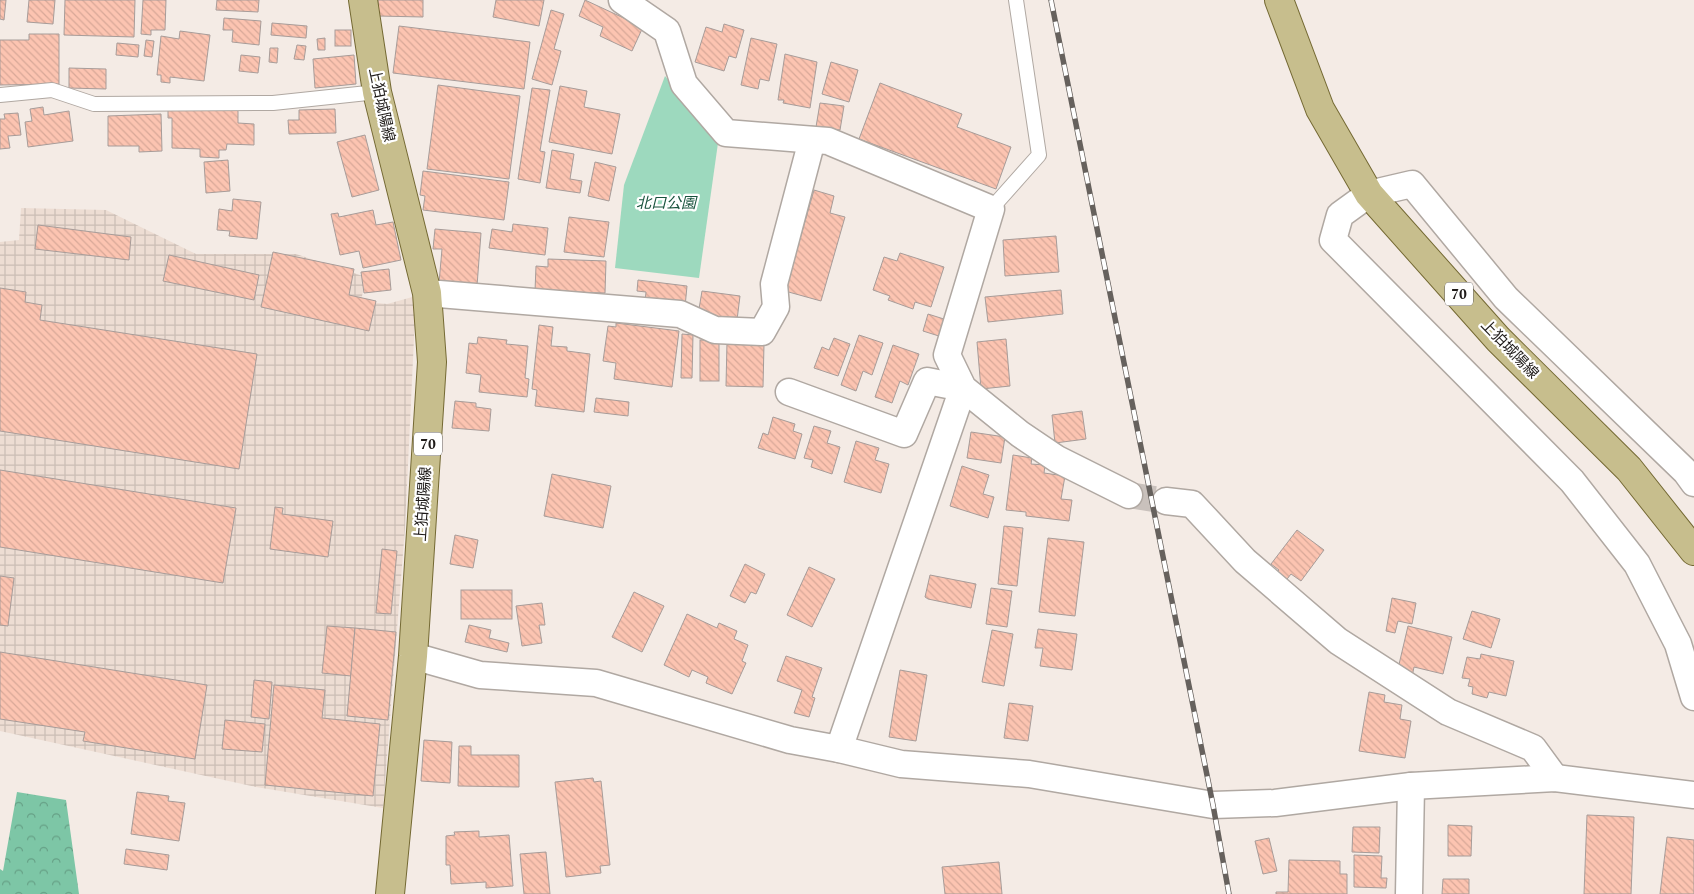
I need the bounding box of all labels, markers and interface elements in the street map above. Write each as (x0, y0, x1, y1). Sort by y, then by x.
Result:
street label: 上狛城陽線 (362, 66, 401, 144)
park label: 北口公園 (636, 192, 698, 215)
road number: 70 (1445, 282, 1473, 306)
street label: 上狛城陽線 (1475, 314, 1544, 384)
road number: 70 (414, 432, 442, 456)
street label: 上狛城陽線 (409, 466, 438, 542)

